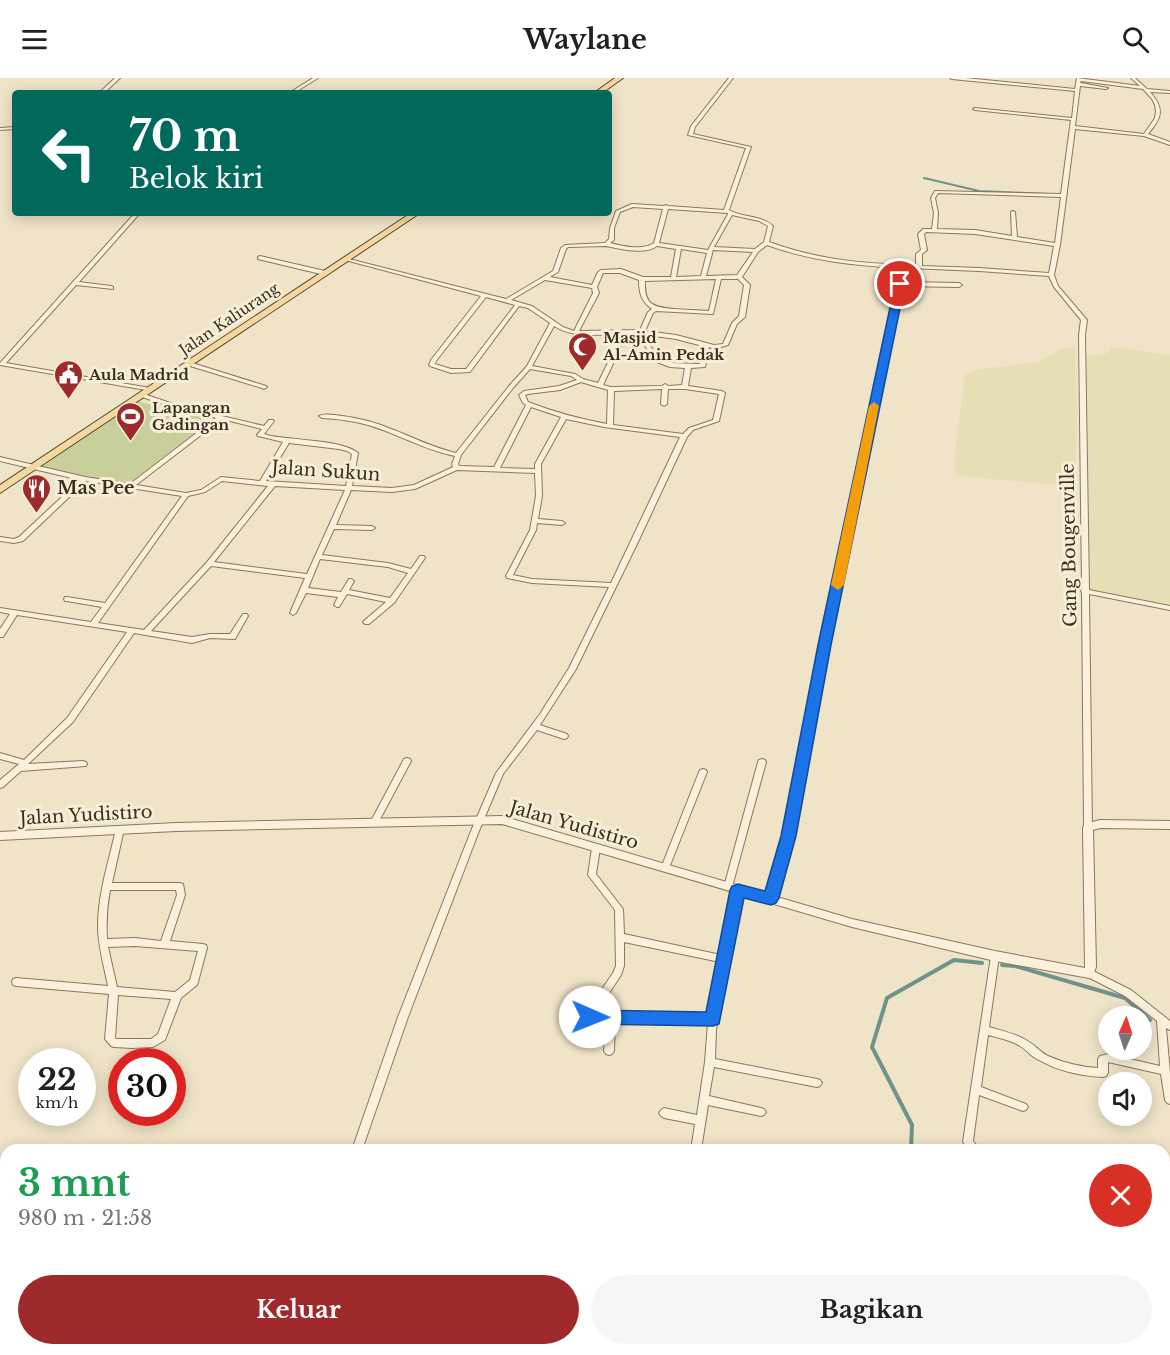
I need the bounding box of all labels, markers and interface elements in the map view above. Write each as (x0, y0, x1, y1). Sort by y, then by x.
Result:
icon: menu (18, 23, 51, 56)
text: Waylane (523, 23, 647, 56)
icon: search (1119, 23, 1152, 56)
text: 70 m (129, 110, 240, 162)
icon: left (30, 114, 108, 192)
text: Belok kiri (129, 162, 264, 195)
pin (874, 258, 925, 309)
icon: arrive (883, 267, 916, 300)
street label: Jalan Kaliurang (174, 278, 283, 361)
place label: Masjid Al-Amin Pedak (602, 328, 725, 364)
mosque icon: Masjid Al-Amin Pedak (566, 330, 598, 372)
public building icon: Aula Madrid (52, 358, 84, 400)
place label: Aula Madrid (88, 365, 189, 384)
place label: Lapangan Gadingan (152, 398, 231, 434)
sports icon: Lapangan Gadingan (115, 400, 147, 442)
street label: Jalan Sukun (269, 456, 381, 486)
street label: Gang Bougenville (1057, 463, 1081, 627)
restaurant icon: Mas Pee (20, 472, 52, 514)
place label: Mas Pee (57, 477, 135, 499)
street label: Jalan Yudistiro (505, 796, 641, 854)
street label: Jalan Yudistiro (17, 801, 153, 830)
position arrow (558, 985, 622, 1049)
north arrow (1098, 1006, 1152, 1060)
map controls (1098, 1006, 1152, 1126)
speed limit sign: 30 (108, 1048, 186, 1126)
text: 22 (37, 1061, 77, 1098)
button: sound (1098, 1072, 1152, 1126)
text: km/h (36, 1093, 78, 1112)
text: 3 mnt (18, 1161, 130, 1206)
button: close (1089, 1164, 1152, 1227)
text: 980 m · 21:58 (18, 1206, 152, 1230)
button: Keluar (18, 1275, 579, 1344)
button: Bagikan (591, 1275, 1152, 1344)

